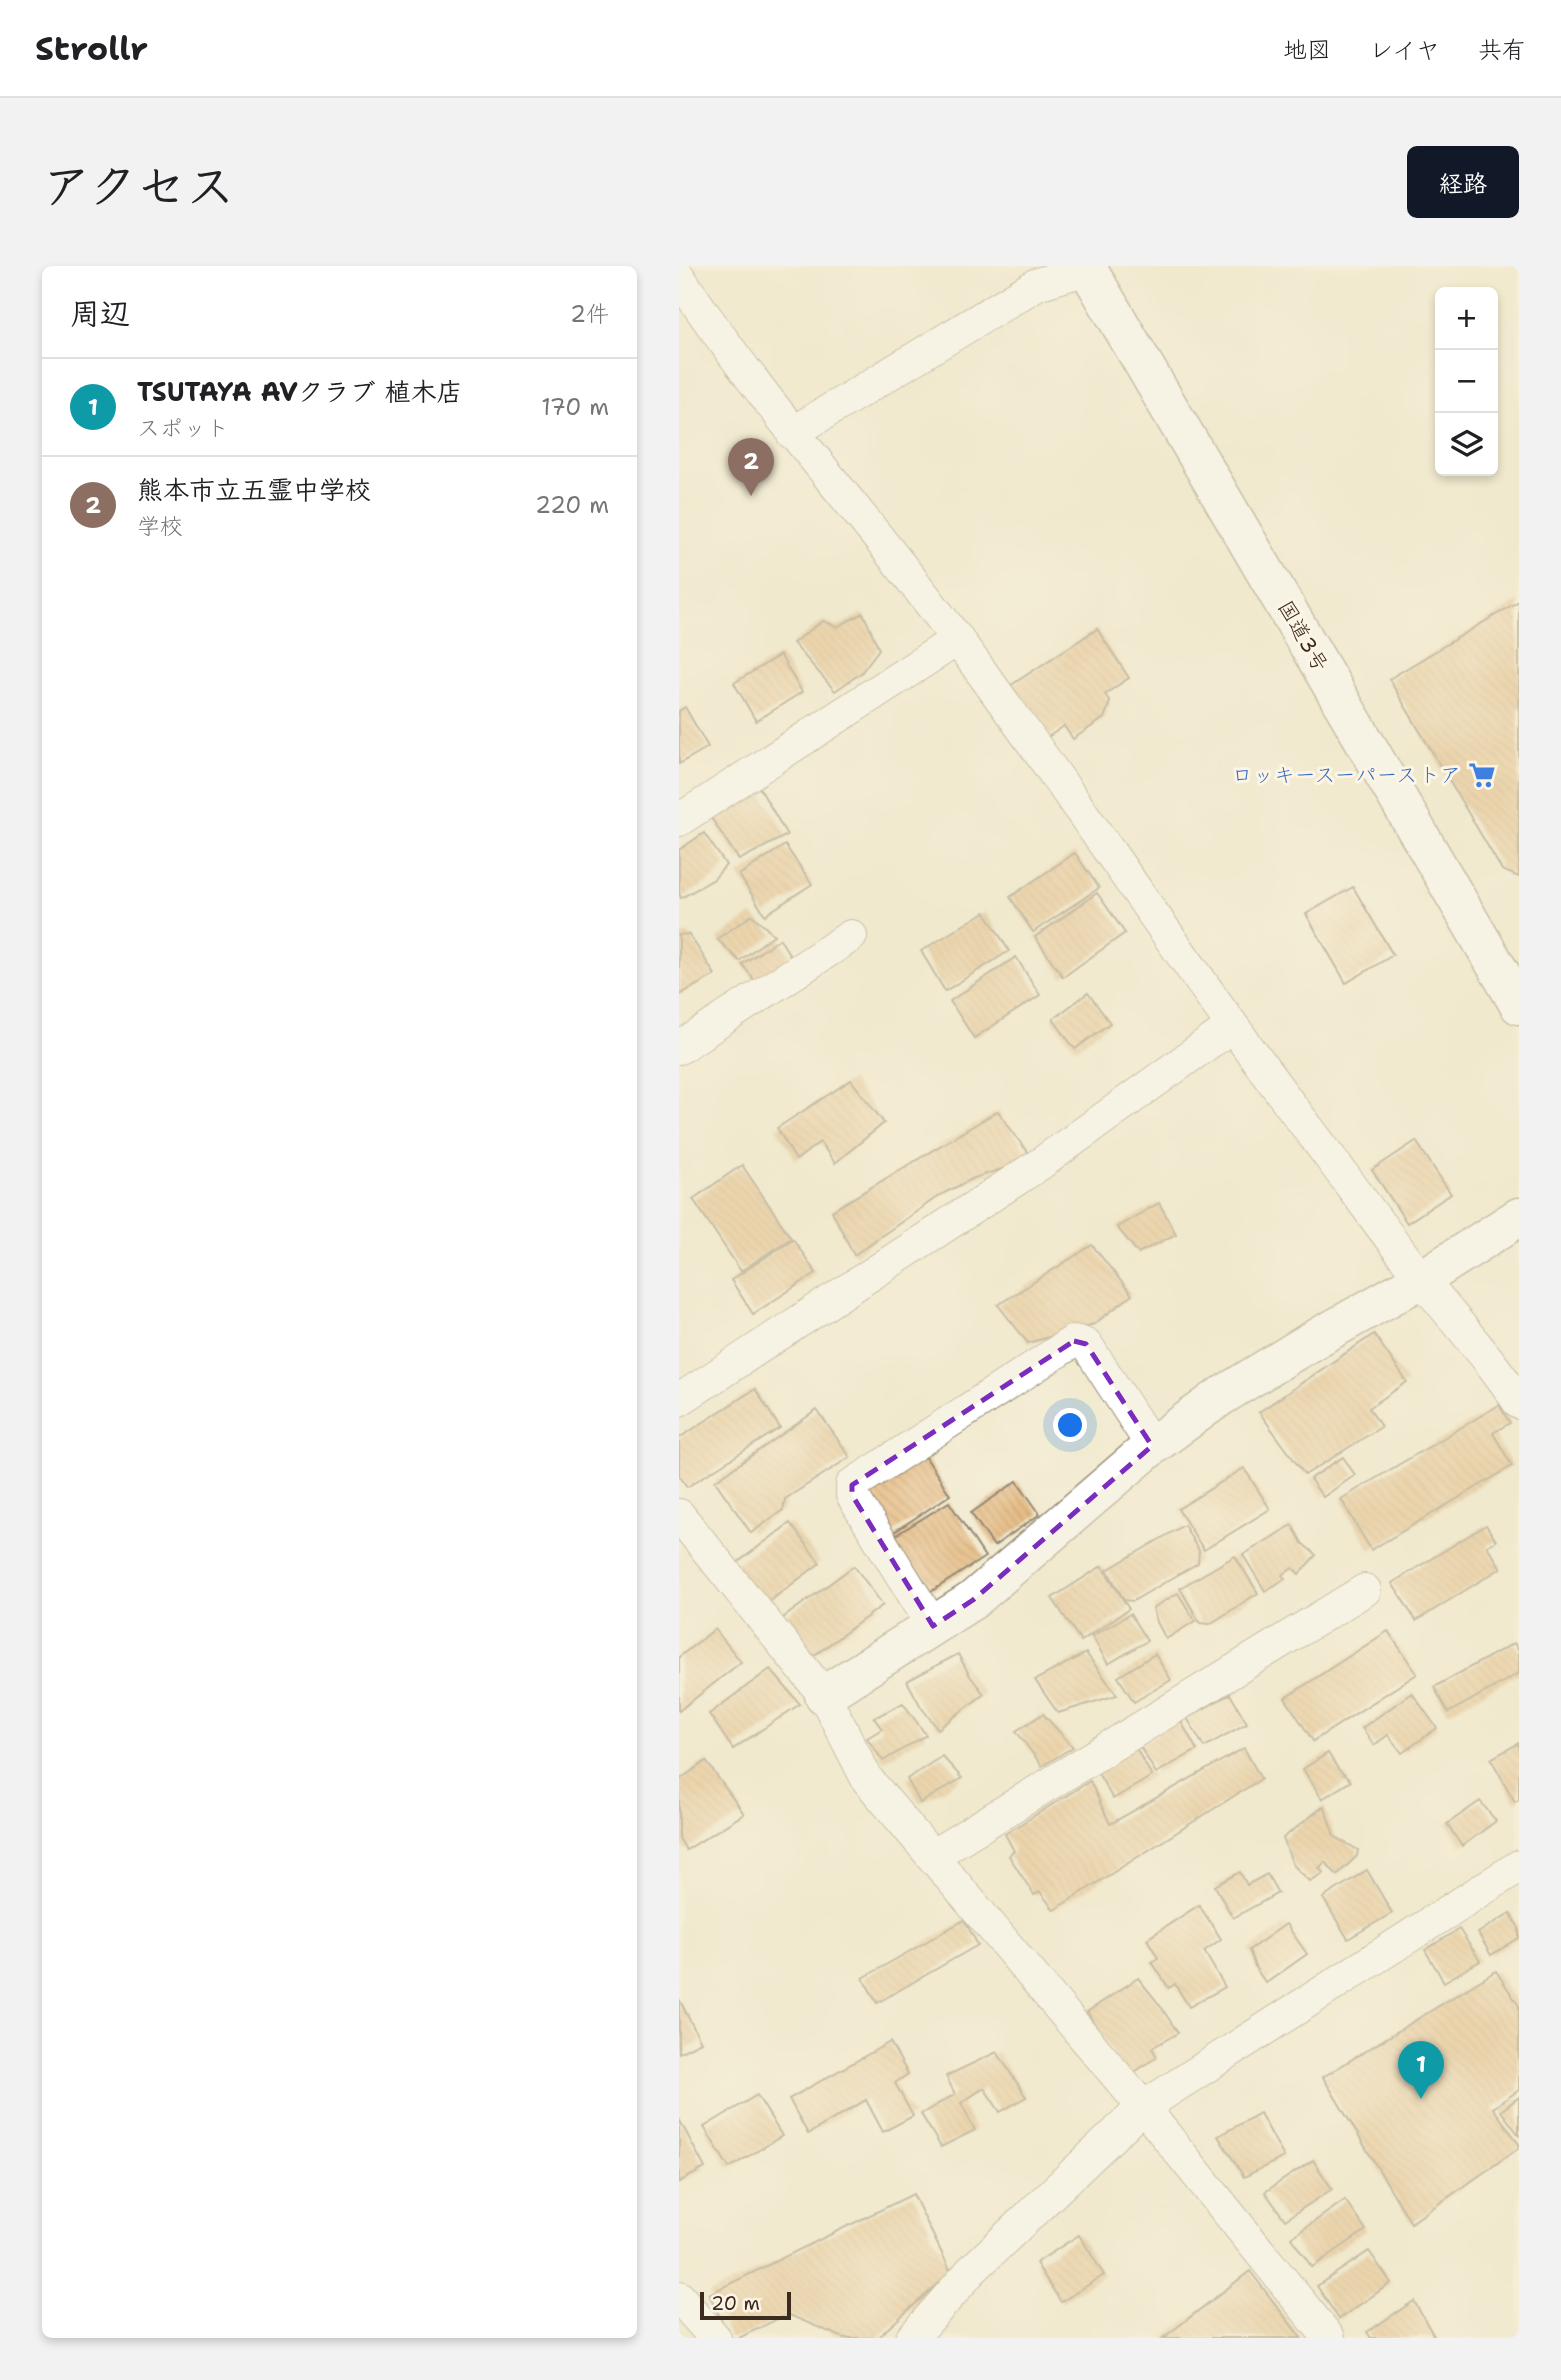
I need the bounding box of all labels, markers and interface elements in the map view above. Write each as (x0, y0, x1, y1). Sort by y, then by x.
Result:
text: Strollr (35, 26, 148, 71)
text: 地図 (1283, 34, 1331, 66)
text: レイヤ (1369, 34, 1440, 66)
text: 共有 (1478, 34, 1526, 66)
button: 経路 (1407, 146, 1519, 218)
text: アクセス (42, 153, 235, 219)
map controls (1435, 287, 1498, 476)
button: + (1435, 287, 1498, 350)
text: 周辺 (70, 293, 130, 334)
text: 2件 (570, 299, 609, 329)
button: − (1435, 350, 1498, 413)
text: TSUTAYA AVクラブ 植木店 (137, 374, 462, 409)
text: 1 (88, 392, 98, 422)
text: 170 m (541, 392, 609, 422)
text: スポット (137, 413, 229, 443)
button: layers (1435, 413, 1498, 476)
pin: 2 (728, 438, 774, 496)
text: 熊本市立五霊中学校 (137, 472, 371, 507)
text: 2 (85, 490, 101, 520)
text: 220 m (535, 490, 609, 520)
text: 学校 (137, 511, 183, 541)
street label: 国道3号 (1271, 595, 1335, 677)
supermarket icon: ロッキースーパーストア (1467, 760, 1497, 790)
place label: ロッキースーパーストア (1232, 761, 1461, 789)
your location (1053, 1408, 1087, 1442)
pin: 1 (1398, 2041, 1444, 2099)
scale bar (700, 2289, 791, 2321)
text: 20 m (711, 2291, 760, 2316)

